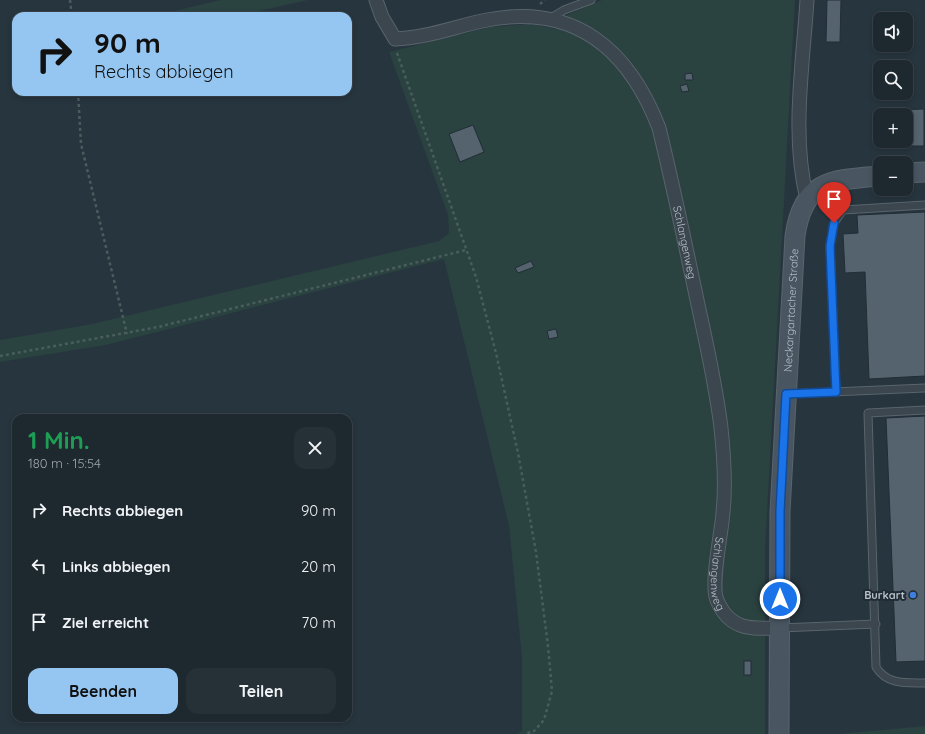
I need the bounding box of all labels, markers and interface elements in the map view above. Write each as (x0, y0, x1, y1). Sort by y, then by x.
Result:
map controls (873, 12, 913, 196)
button: sound (873, 12, 913, 52)
text: 90 m (94, 25, 161, 60)
icon: right (28, 28, 80, 80)
text: Rechts abbiegen (94, 60, 234, 83)
button: search (873, 60, 913, 100)
button: + (873, 108, 913, 148)
button: − (873, 156, 913, 196)
pin (817, 182, 851, 223)
icon: arrive (823, 188, 845, 210)
street label: Schlangenweg (670, 204, 699, 280)
street label: Neckargartacher Straße (781, 248, 801, 372)
text: 1 Min. (28, 425, 90, 455)
button: close (294, 427, 336, 469)
text: 180 m · 15:54 (28, 455, 101, 471)
icon: right (28, 499, 50, 521)
text: Rechts abbiegen (62, 501, 183, 520)
text: 90 m (301, 501, 336, 520)
street label: Schlangenweg (708, 536, 728, 613)
icon: left (28, 555, 50, 577)
text: Links abbiegen (62, 557, 170, 576)
text: 20 m (301, 557, 336, 576)
position arrow (759, 578, 801, 620)
place label: Burkart (864, 588, 905, 602)
marker: Burkart (908, 590, 918, 600)
icon: arrive (28, 611, 50, 633)
text: Ziel erreicht (62, 613, 149, 632)
text: 70 m (302, 613, 336, 632)
button: Beenden (28, 668, 178, 714)
button: Teilen (186, 668, 336, 714)

